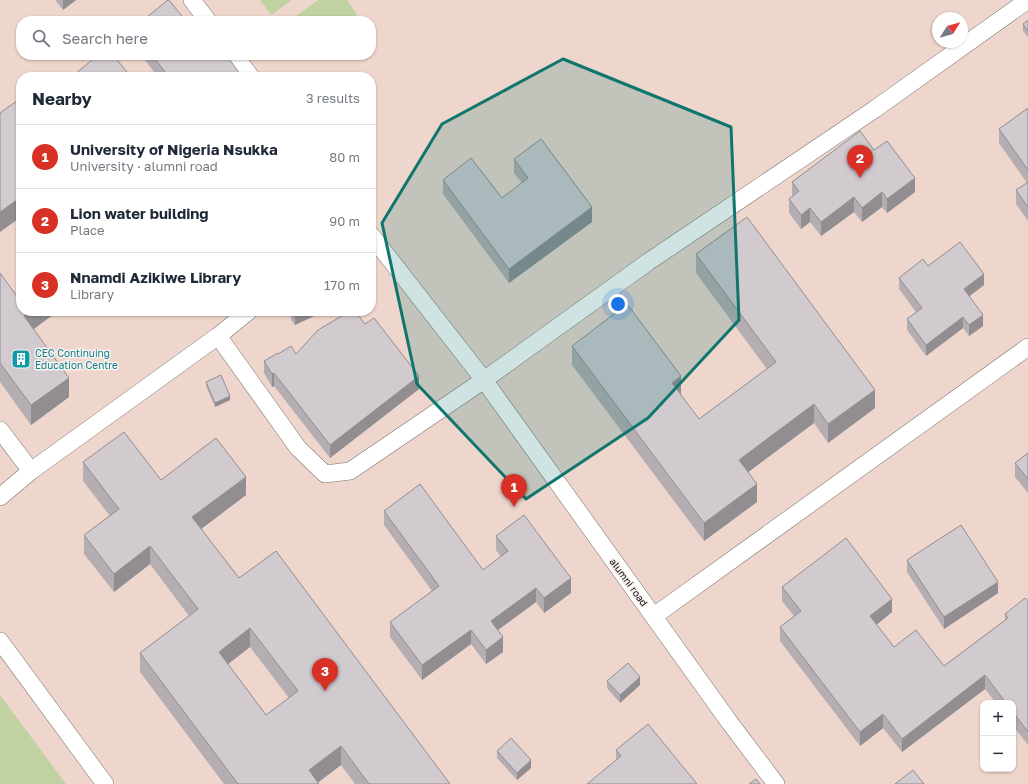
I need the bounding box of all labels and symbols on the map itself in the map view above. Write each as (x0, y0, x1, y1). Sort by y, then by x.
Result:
north arrow (932, 12, 968, 48)
pin: 2 (847, 145, 873, 178)
your location (608, 294, 628, 314)
place label: CEC Continuing Education Centre (35, 347, 118, 371)
building icon: CEC Continuing Education Centre (10, 348, 32, 370)
pin: 1 (501, 474, 527, 507)
street label: alumni road (607, 556, 651, 608)
pin: 3 (312, 658, 338, 691)

